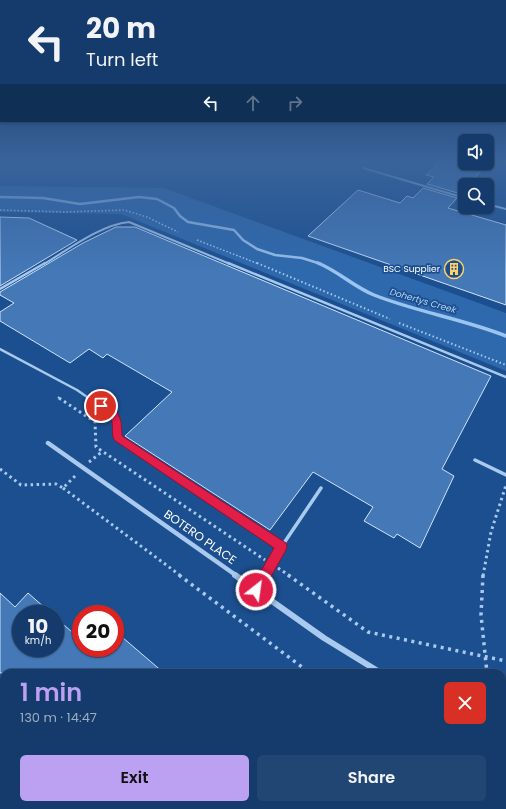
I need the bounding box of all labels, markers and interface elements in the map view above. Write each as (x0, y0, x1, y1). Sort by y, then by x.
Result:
text: 20 m (86, 9, 156, 48)
icon: left (20, 16, 72, 68)
text: Turn left (86, 47, 158, 72)
icon: left (200, 92, 222, 114)
icon: ahead (242, 92, 264, 114)
icon: right (284, 92, 306, 114)
map controls (458, 134, 494, 214)
button: sound (458, 134, 494, 170)
button: search (458, 178, 494, 214)
building icon: BSC Supplier (443, 258, 465, 280)
place label: BSC Supplier (383, 263, 441, 275)
water label: Dohertys Creek (388, 286, 458, 316)
pin (84, 389, 118, 423)
icon: arrive (90, 395, 112, 417)
street label: BOTERO PLACE (161, 505, 240, 568)
position arrow (235, 569, 277, 611)
speed limit sign: 20 (72, 605, 124, 657)
text: 10 (28, 612, 48, 640)
text: km/h (25, 633, 51, 648)
text: 1 min (20, 676, 82, 709)
button: close (444, 682, 486, 724)
text: 130 m · 14:47 (20, 708, 97, 727)
button: Exit (20, 755, 249, 801)
button: Share (257, 755, 486, 801)

